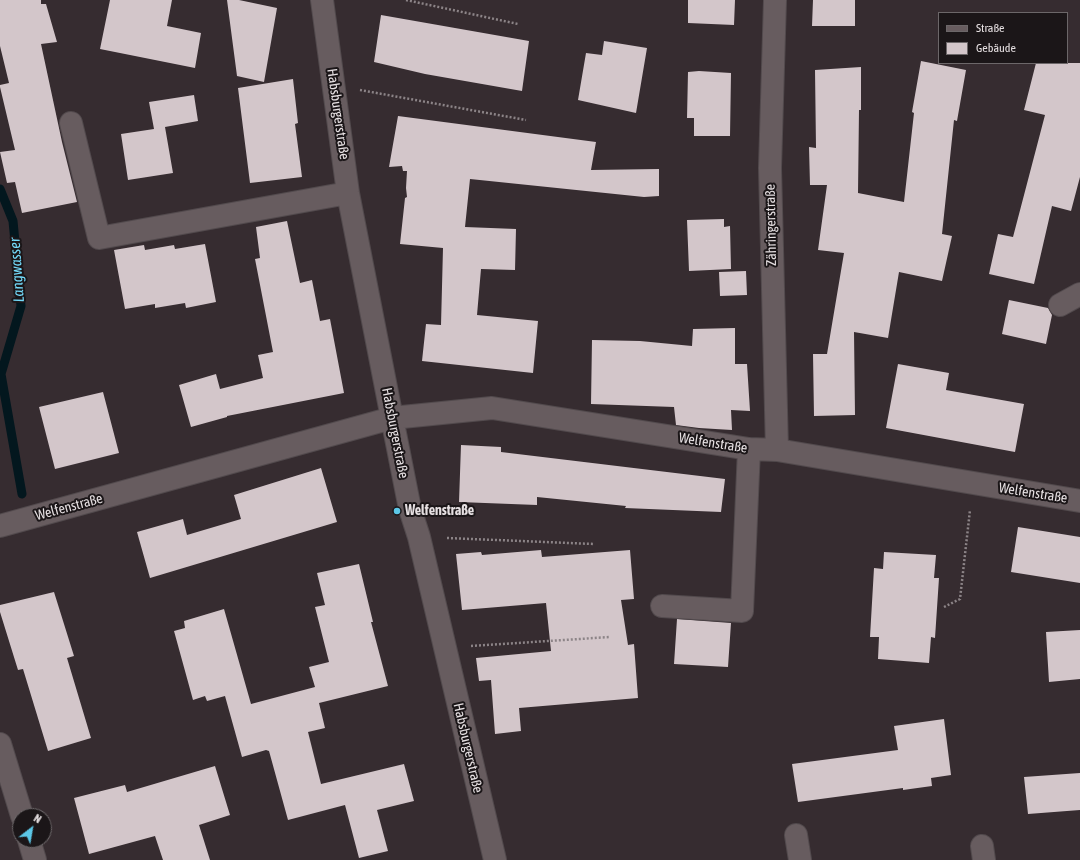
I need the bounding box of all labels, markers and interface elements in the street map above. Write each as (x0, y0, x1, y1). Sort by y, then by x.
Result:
legend (938, 12, 1068, 64)
text: Straße (976, 21, 1004, 35)
text: Gebäude (976, 41, 1016, 55)
street label: Habsburgerstraße (323, 67, 353, 161)
street label: Zähringerstraße (762, 184, 780, 266)
water label: Langwasser (6, 237, 28, 303)
street label: Habsburgerstraße (378, 386, 412, 480)
street label: Welfenstraße (678, 429, 748, 457)
street label: Welfenstraße (998, 479, 1068, 507)
street label: Welfenstraße (33, 490, 105, 524)
place label: Welfenstraße (405, 503, 474, 519)
marker: Welfenstraße (392, 506, 402, 516)
street label: Habsburgerstraße (449, 701, 487, 795)
north arrow (12, 808, 52, 848)
text: N (32, 812, 44, 825)

